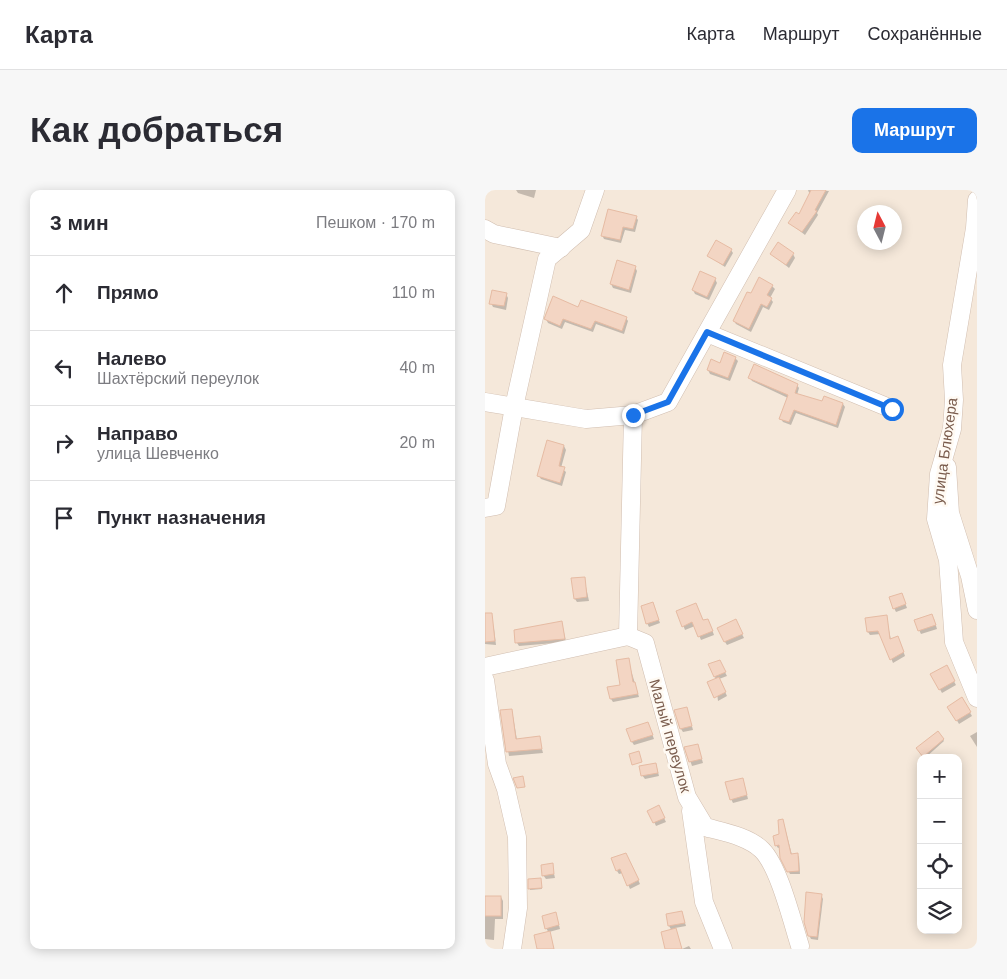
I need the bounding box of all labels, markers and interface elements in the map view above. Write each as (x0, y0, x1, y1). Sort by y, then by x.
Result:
text: Карта (25, 21, 93, 48)
text: Карта (687, 24, 735, 44)
text: Маршрут (763, 24, 839, 44)
text: Сохранённые (867, 24, 982, 44)
button: Маршрут (852, 108, 977, 153)
text: Как добраться (30, 110, 283, 149)
north arrow (857, 205, 902, 250)
text: 3 мин (50, 211, 109, 234)
text: Пешком · 170 m (316, 214, 435, 231)
icon: ahead (50, 279, 78, 307)
text: Прямо (97, 282, 159, 303)
text: 110 m (392, 284, 435, 301)
text: Налево (97, 348, 167, 369)
icon: left (50, 354, 78, 382)
text: 40 m (399, 359, 435, 376)
text: Шахтёрский переулок (97, 370, 259, 387)
street label: улица Блюхера (929, 396, 960, 505)
route start (881, 398, 904, 421)
route end (622, 404, 645, 427)
text: Направо (97, 423, 178, 444)
icon: right (50, 429, 78, 457)
text: 20 m (399, 434, 435, 451)
text: улица Шевченко (97, 445, 219, 462)
icon: arrive (50, 504, 78, 532)
text: Пункт назначения (97, 507, 266, 528)
street label: Малый переулок (646, 677, 695, 795)
map controls (917, 754, 962, 934)
button: + (917, 754, 962, 799)
button: − (917, 799, 962, 844)
button: locate (917, 844, 962, 889)
button: layers (917, 889, 962, 934)

